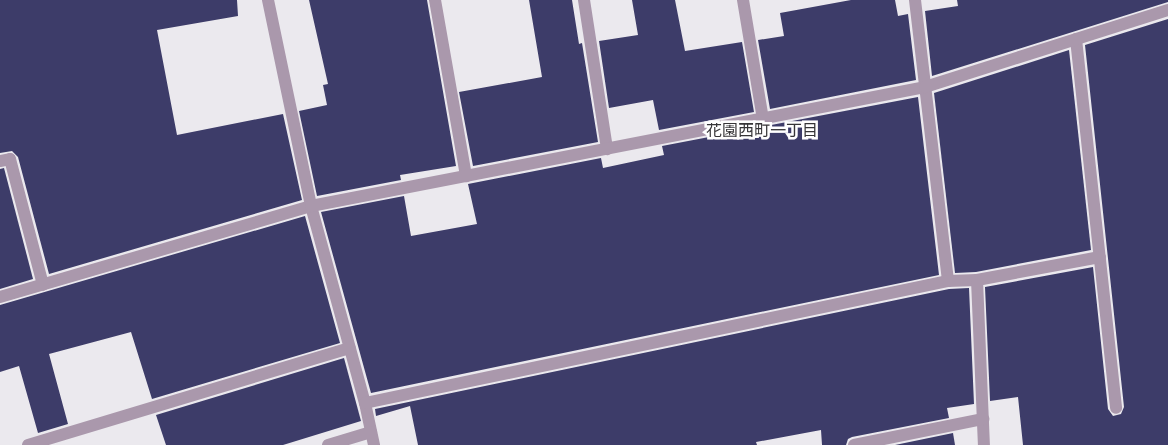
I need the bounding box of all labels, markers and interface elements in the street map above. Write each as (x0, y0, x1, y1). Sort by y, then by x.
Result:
district label: 花園西町一丁目 (706, 120, 818, 140)

